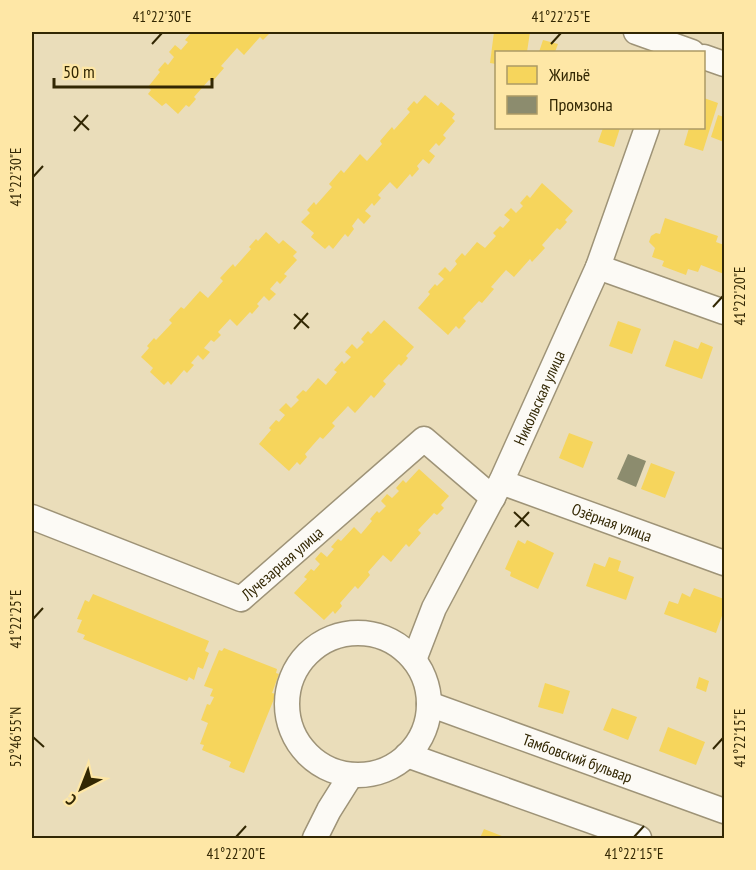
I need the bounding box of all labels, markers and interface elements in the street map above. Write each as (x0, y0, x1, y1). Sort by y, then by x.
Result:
text: 41°22'30"E (132, 7, 192, 26)
text: 41°22'25"E (531, 7, 591, 26)
scale bar (54, 51, 212, 89)
legend (495, 51, 705, 129)
text: 50 m (63, 60, 95, 83)
text: Жильё (548, 63, 590, 86)
text: Промзона (549, 93, 613, 116)
text: 41°22'30"E (6, 147, 25, 207)
text: 41°22'20"E (730, 266, 749, 326)
street label: Никольская улица (509, 347, 569, 448)
street label: Озёрная улица (569, 499, 655, 546)
street label: Лучезарная улица (236, 522, 327, 605)
text: 41°22'25"E (6, 589, 25, 649)
text: 52°46'55"N (6, 707, 25, 767)
text: 41°22'15"E (730, 708, 749, 768)
street label: Тамбовский бульвар (520, 729, 635, 787)
north arrow (51, 759, 111, 819)
text: С (61, 790, 80, 810)
text: 41°22'20"E (206, 844, 266, 863)
text: 41°22'15"E (604, 844, 664, 863)

